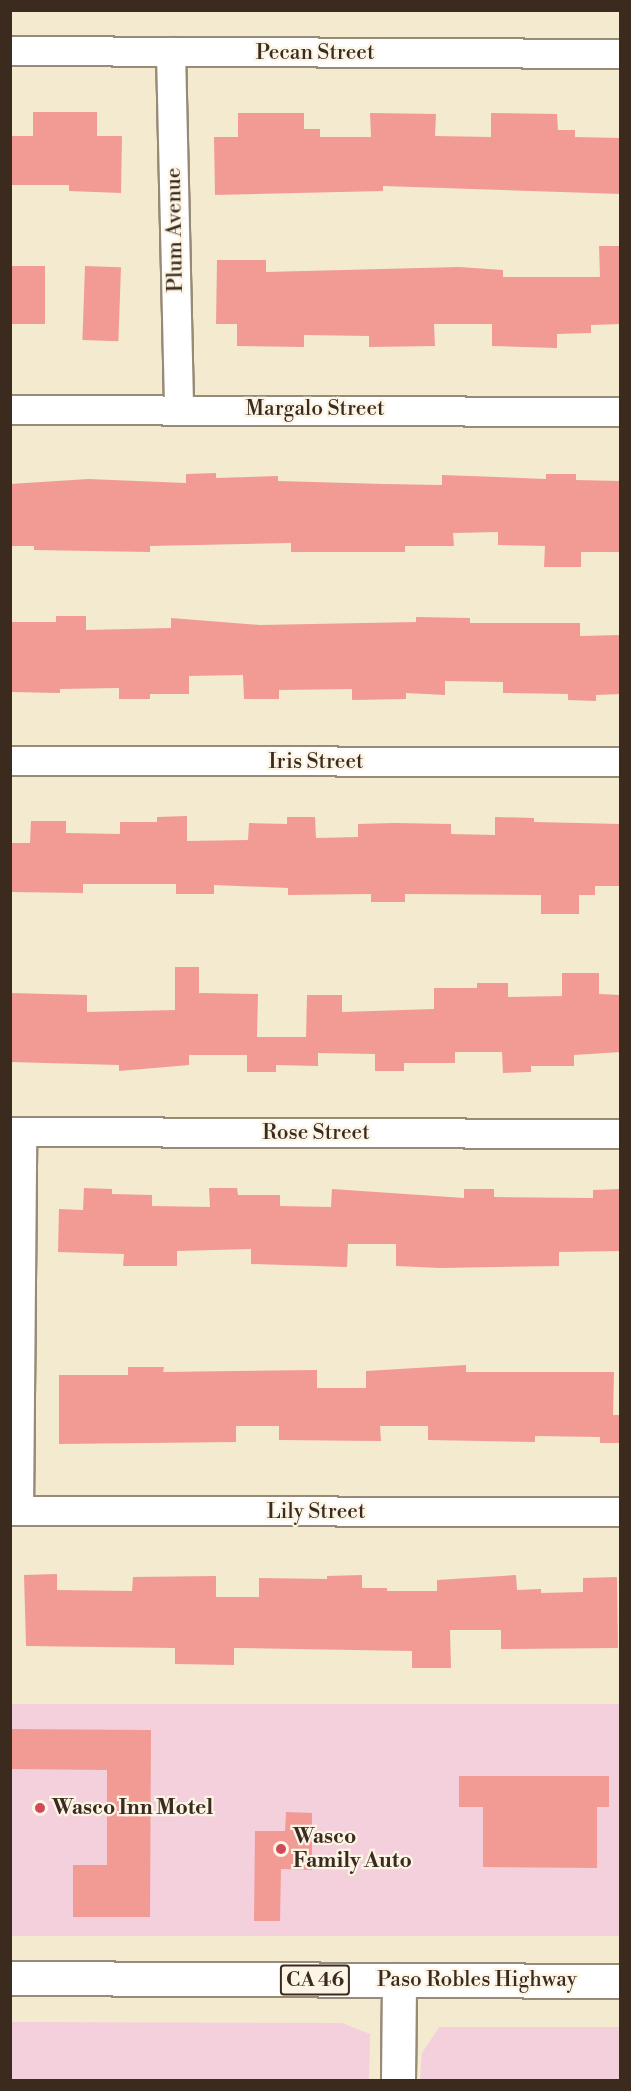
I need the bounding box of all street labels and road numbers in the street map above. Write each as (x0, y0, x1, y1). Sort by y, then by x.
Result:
street label: Pecan Street (256, 40, 374, 66)
street label: Plum Avenue (161, 168, 189, 292)
street label: Margalo Street (246, 396, 384, 422)
street label: Iris Street (269, 749, 363, 775)
street label: Rose Street (262, 1120, 370, 1146)
street label: Lily Street (267, 1499, 365, 1525)
road number: CA 46 (279, 1963, 351, 1997)
street label: Paso Robles Highway (377, 1967, 577, 1993)

